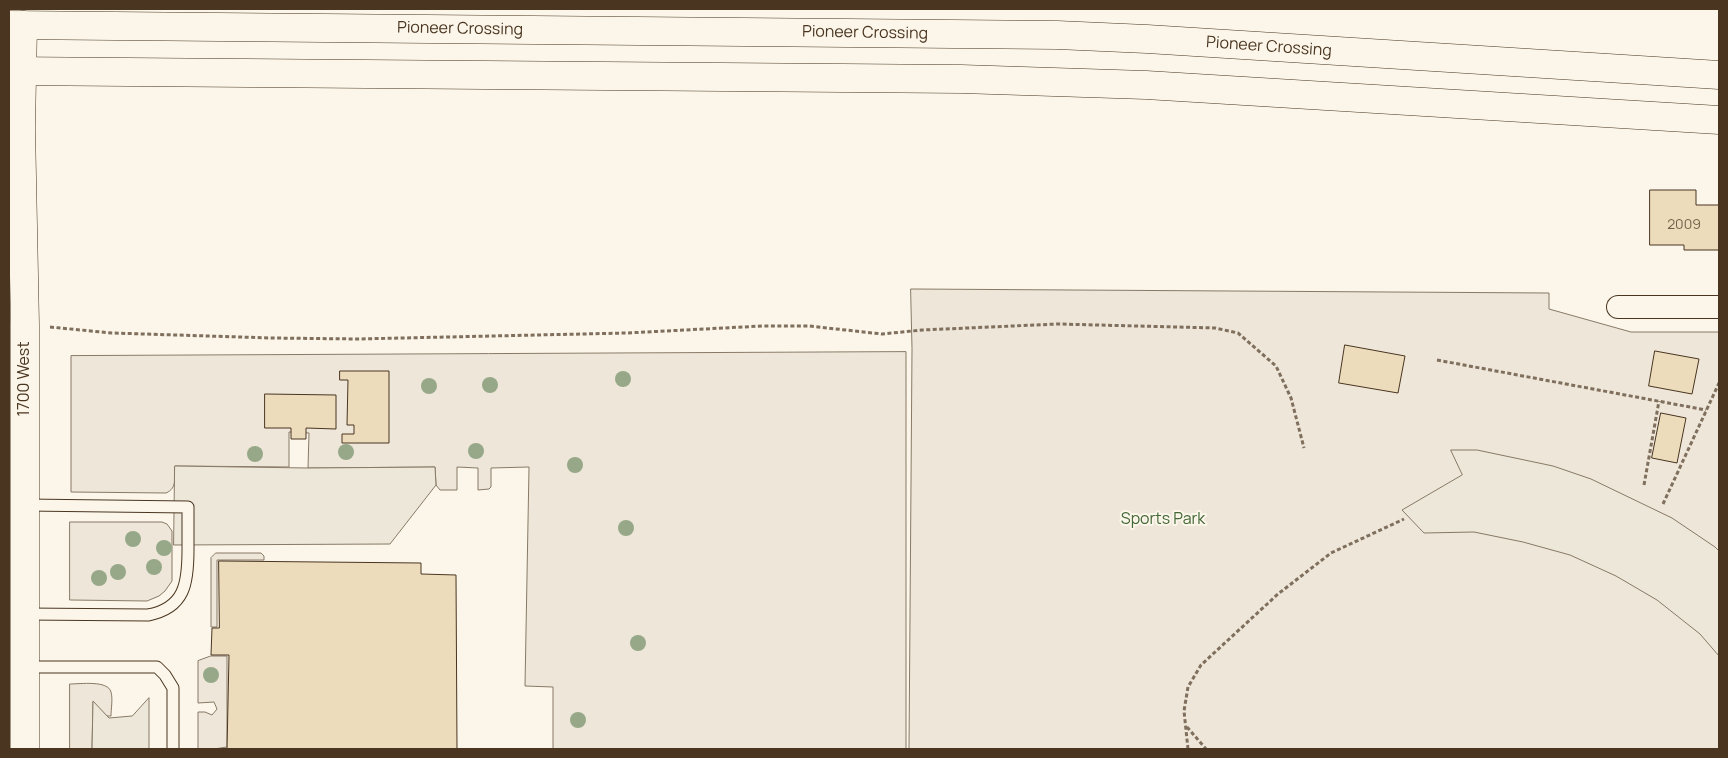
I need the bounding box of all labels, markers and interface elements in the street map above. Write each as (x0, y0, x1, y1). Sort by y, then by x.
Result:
street label: Pioneer Crossing (397, 18, 523, 40)
street label: Pioneer Crossing (802, 22, 928, 44)
street label: Pioneer Crossing (1206, 33, 1332, 61)
house number: 2009 (1667, 217, 1701, 233)
street label: 1700 West (15, 341, 35, 417)
park label: Sports Park (1121, 510, 1205, 530)

